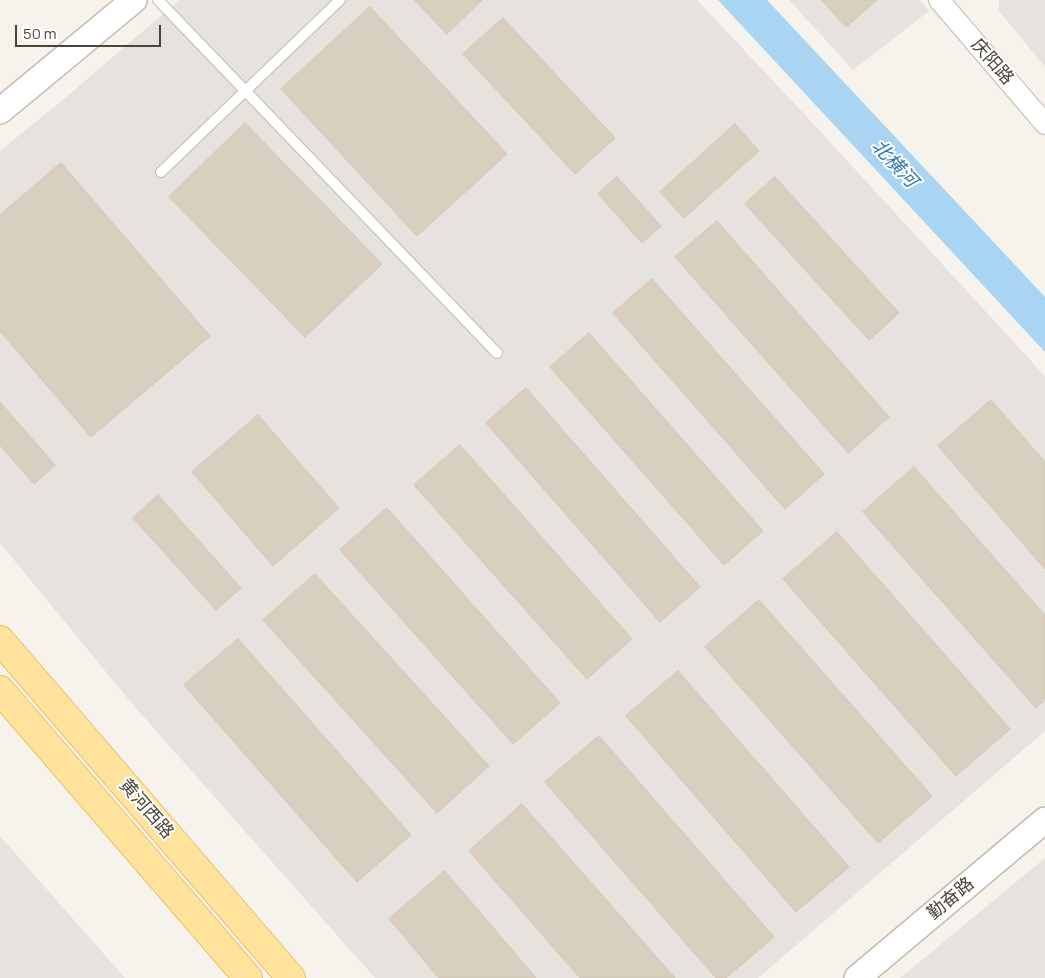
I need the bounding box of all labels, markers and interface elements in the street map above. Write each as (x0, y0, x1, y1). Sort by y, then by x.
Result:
scale bar (18, 15, 164, 47)
text: 50 m (23, 23, 57, 44)
street label: 庆阳路 (966, 35, 1018, 89)
water label: 北横河 (866, 135, 922, 193)
street label: 黄河西路 (114, 775, 178, 843)
street label: 勤奋路 (923, 873, 979, 925)

